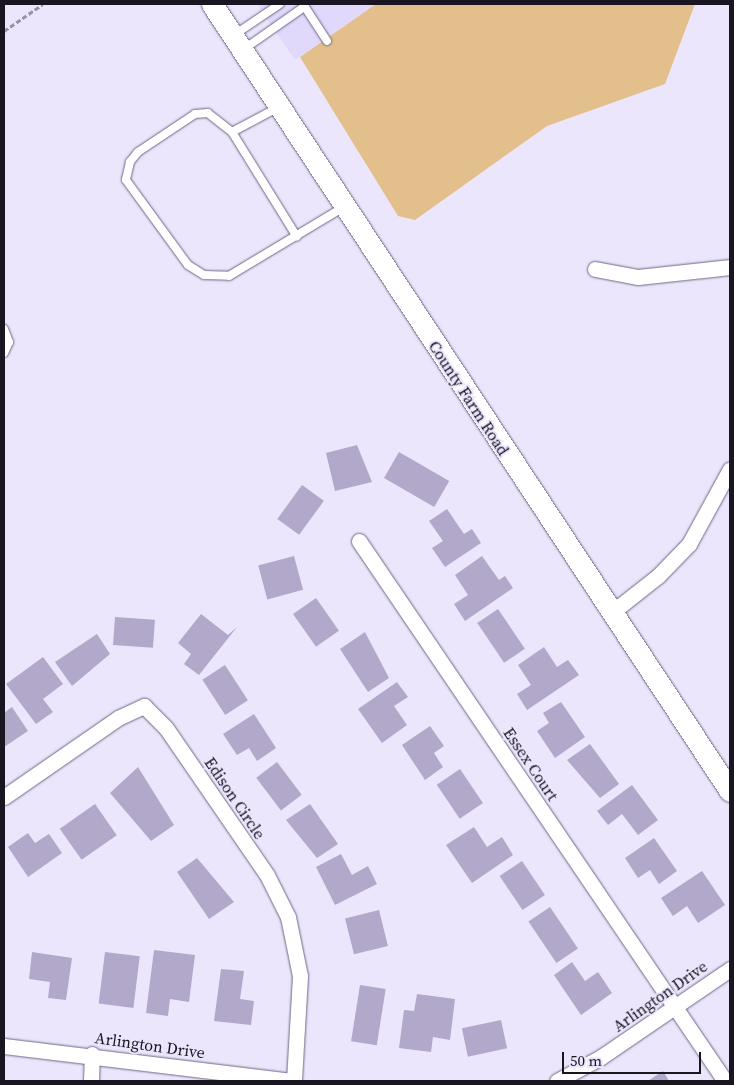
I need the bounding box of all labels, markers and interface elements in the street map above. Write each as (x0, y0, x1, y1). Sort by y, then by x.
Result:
street label: County Farm Road (425, 337, 513, 459)
street label: Essex Court (500, 724, 562, 804)
street label: Edison Circle (201, 753, 269, 843)
street label: Arlington Drive (609, 956, 711, 1036)
street label: Arlington Drive (94, 1028, 206, 1062)
scale bar (564, 1042, 703, 1074)
text: 50 m (570, 1050, 602, 1071)

